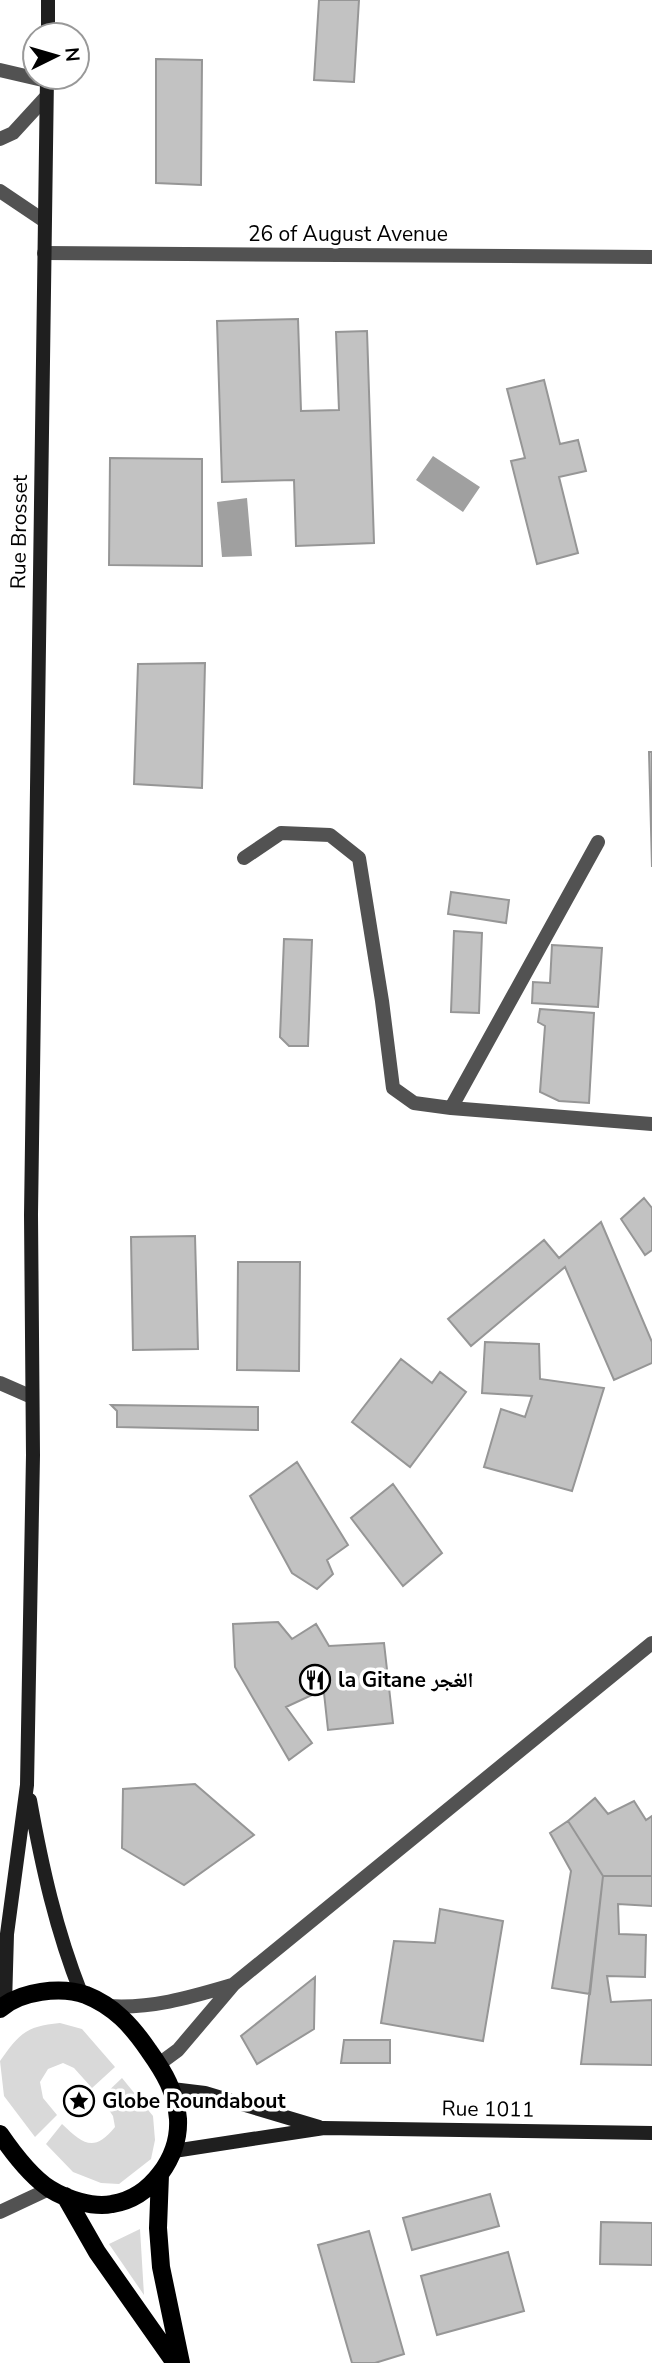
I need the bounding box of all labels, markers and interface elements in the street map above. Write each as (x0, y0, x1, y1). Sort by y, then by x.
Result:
north arrow (21, 21, 91, 91)
text: N (58, 46, 86, 63)
street label: 26 of August Avenue (248, 220, 448, 248)
street label: Rue Brosset (4, 474, 34, 589)
restaurant icon: la Gitane الغجر (298, 1663, 332, 1697)
place label: la Gitane الغجر (338, 1666, 474, 1694)
place icon: Globe Roundabout (62, 2084, 96, 2118)
place label: Globe Roundabout (102, 2087, 286, 2115)
street label: Rue 1011 (441, 2094, 535, 2124)

